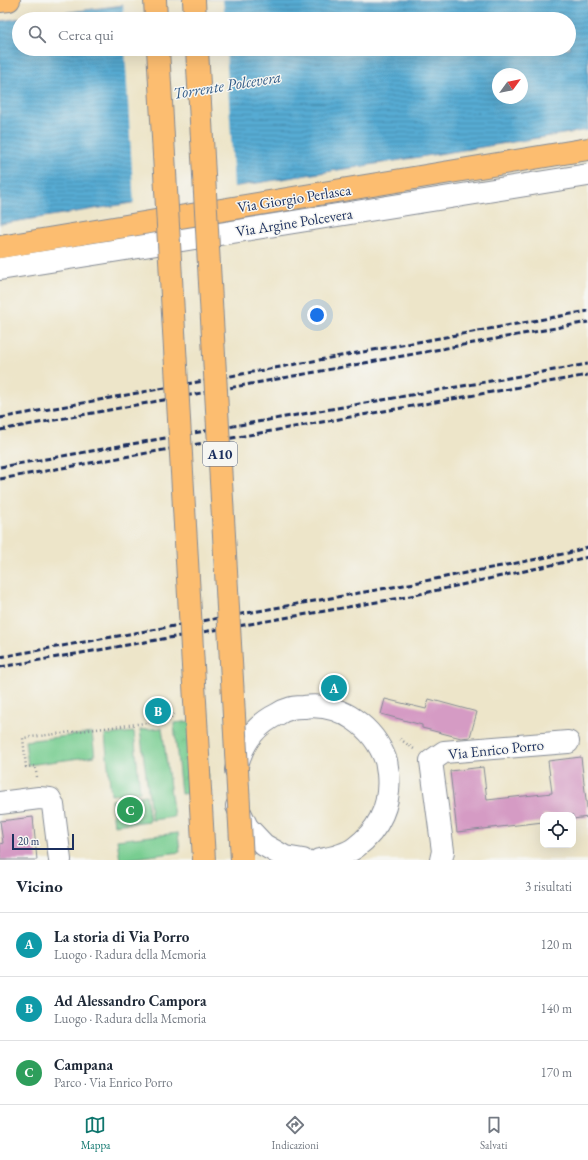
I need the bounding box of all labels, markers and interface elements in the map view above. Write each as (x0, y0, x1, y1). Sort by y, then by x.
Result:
search box (12, 12, 576, 56)
icon: search (26, 23, 48, 45)
text: Cerca qui (58, 25, 114, 44)
water label: Torrente Polcevera (171, 66, 283, 104)
north arrow (492, 68, 528, 104)
street label: Via Giorgio Perlasca (236, 180, 352, 216)
street label: Via Argine Polcevera (234, 203, 354, 241)
your location (307, 305, 327, 325)
road number: A10 (203, 442, 237, 466)
pin: A (321, 673, 347, 703)
pin: B (145, 696, 171, 726)
street label: Via Enrico Porro (447, 735, 545, 763)
pin: C (117, 795, 143, 825)
map controls (540, 812, 576, 848)
button: locate (540, 812, 576, 848)
scale bar (12, 832, 74, 851)
text: 20 m (18, 834, 39, 848)
text: Vicino (16, 875, 63, 897)
text: 3 risultati (525, 878, 572, 895)
text: La storia di Via Porro (54, 927, 189, 946)
text: A (24, 936, 34, 953)
text: 120 m (541, 936, 572, 953)
text: Luogo · Radura della Memoria (54, 946, 206, 963)
text: Ad Alessandro Campora (54, 991, 207, 1010)
text: B (25, 1000, 33, 1017)
text: 140 m (541, 1000, 572, 1017)
text: Luogo · Radura della Memoria (54, 1010, 206, 1027)
text: Campana (54, 1055, 113, 1074)
text: C (24, 1064, 34, 1081)
text: 170 m (541, 1064, 572, 1081)
text: Parco · Via Enrico Porro (54, 1074, 173, 1091)
tab: Mappa (81, 1114, 110, 1152)
tab: Indicazioni (272, 1114, 319, 1152)
tab: Salvati (480, 1114, 507, 1152)

